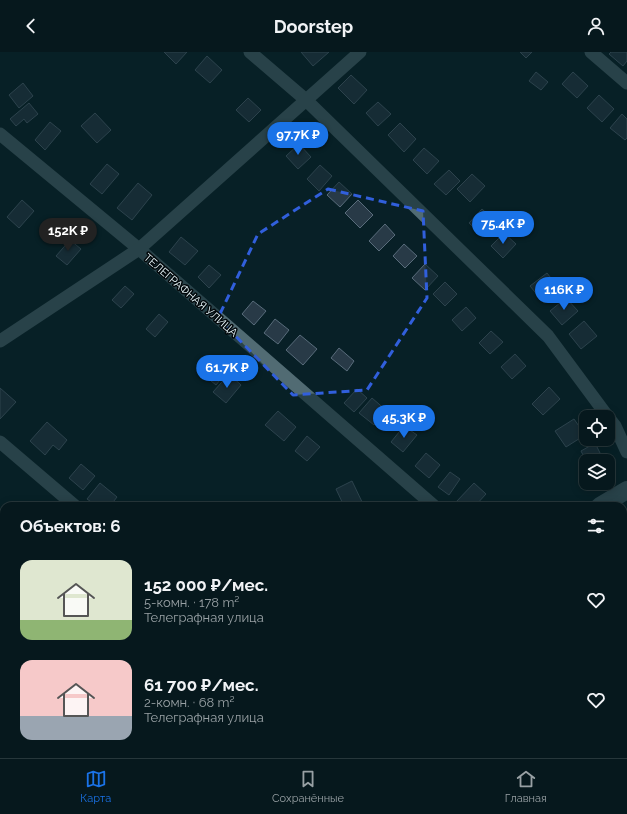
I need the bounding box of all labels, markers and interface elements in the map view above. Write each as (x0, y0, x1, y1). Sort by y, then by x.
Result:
icon: back (20, 15, 42, 37)
icon: person (585, 15, 607, 37)
text: Doorstep (274, 16, 353, 37)
pin: 97.7K ₽ (261, 122, 335, 156)
text: 97.7K ₽ (276, 127, 320, 142)
pin: 75.4K ₽ (466, 211, 540, 245)
text: 75.4K ₽ (481, 216, 525, 231)
pin: 152K ₽ (35, 218, 101, 252)
text: 152K ₽ (48, 223, 88, 238)
street label: ТЕЛЕГРАФНАЯ УЛИЦА (141, 251, 241, 340)
pin: 116K ₽ (531, 277, 597, 311)
text: 116K ₽ (544, 282, 584, 297)
pin: 61.7K ₽ (190, 355, 264, 389)
text: 61.7K ₽ (205, 360, 249, 375)
pin: 45.3K ₽ (367, 405, 441, 439)
text: 45.3K ₽ (382, 410, 426, 425)
map controls (579, 410, 615, 490)
button: locate (579, 410, 615, 446)
button: layers (579, 454, 615, 490)
icon: filters (585, 515, 607, 537)
text: Объектов: 6 (20, 516, 121, 536)
text: 152 000 ₽/мес. (144, 575, 268, 595)
icon: home (52, 576, 100, 624)
icon: heart (585, 589, 607, 611)
text: 5-комн. · 178 m² (144, 595, 239, 610)
text: Телеграфная улица (144, 610, 264, 625)
text: 61 700 ₽/мес. (144, 675, 259, 695)
icon: home (52, 676, 100, 724)
icon: heart (585, 689, 607, 711)
text: 2-комн. · 68 m² (144, 695, 235, 710)
text: Телеграфная улица (144, 710, 264, 725)
tab: Карта (80, 768, 111, 805)
tab: Сохранённые (272, 768, 344, 805)
tab: Главная (505, 768, 547, 805)

